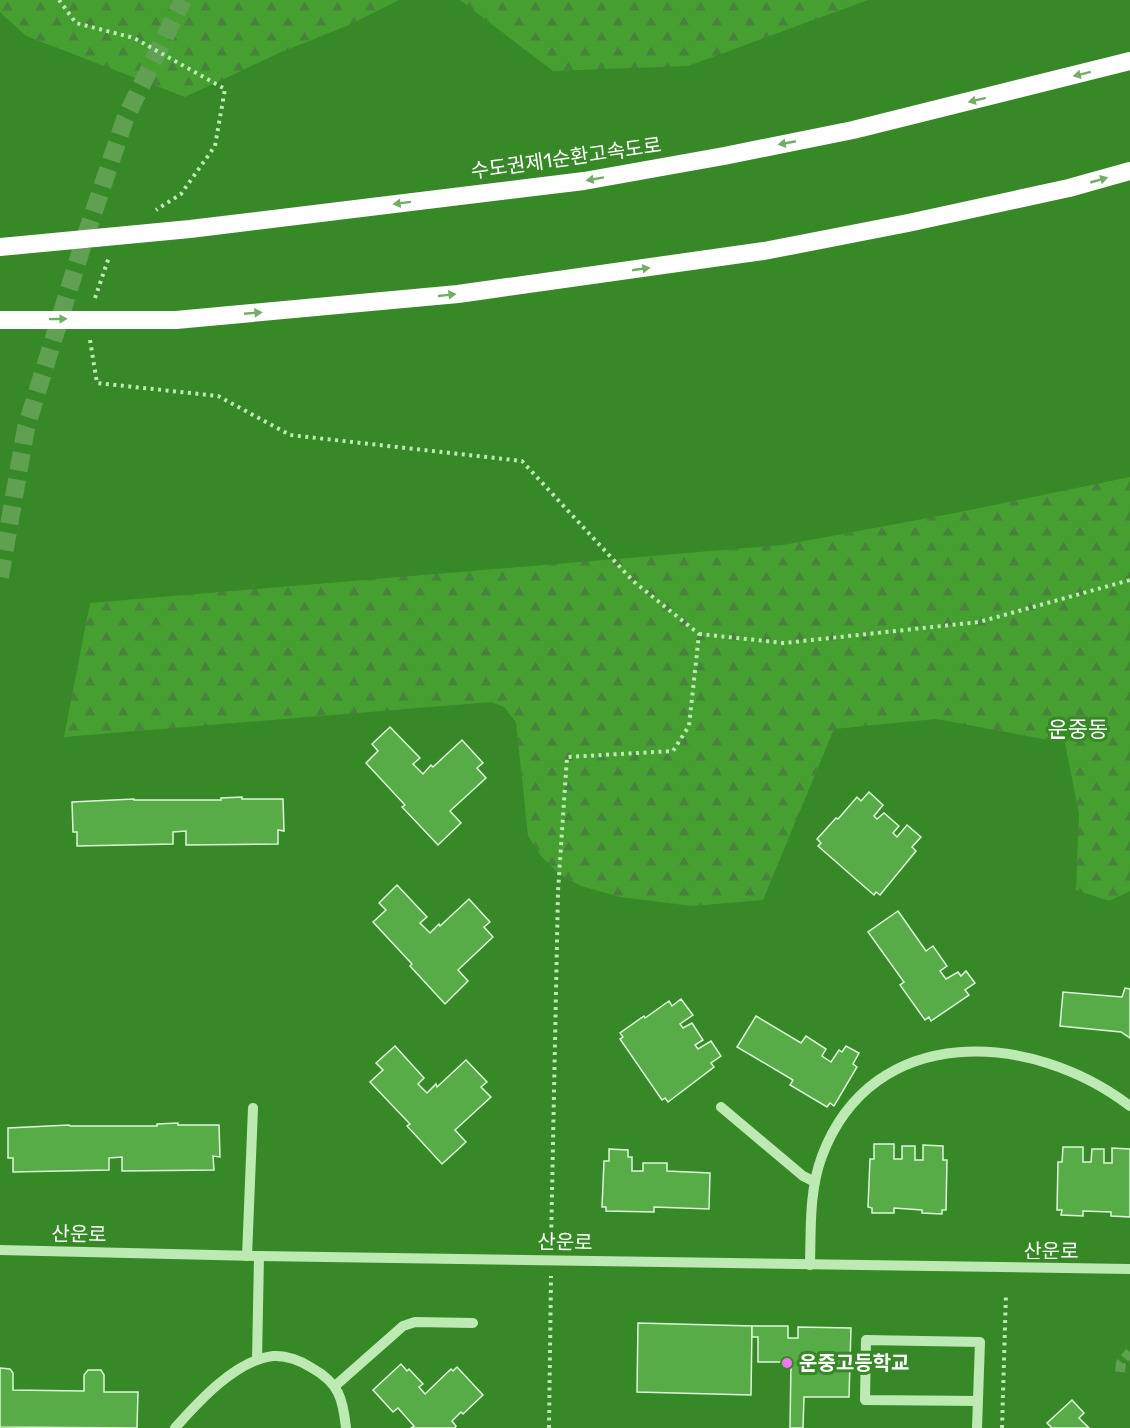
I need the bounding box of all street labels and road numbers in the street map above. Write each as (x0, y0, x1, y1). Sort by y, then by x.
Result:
street label: 수도권제1순환고속도로 (469, 133, 663, 183)
street label: 산운로 (51, 1222, 107, 1246)
street label: 산운로 (537, 1230, 593, 1254)
street label: 산운로 (1023, 1239, 1079, 1263)

